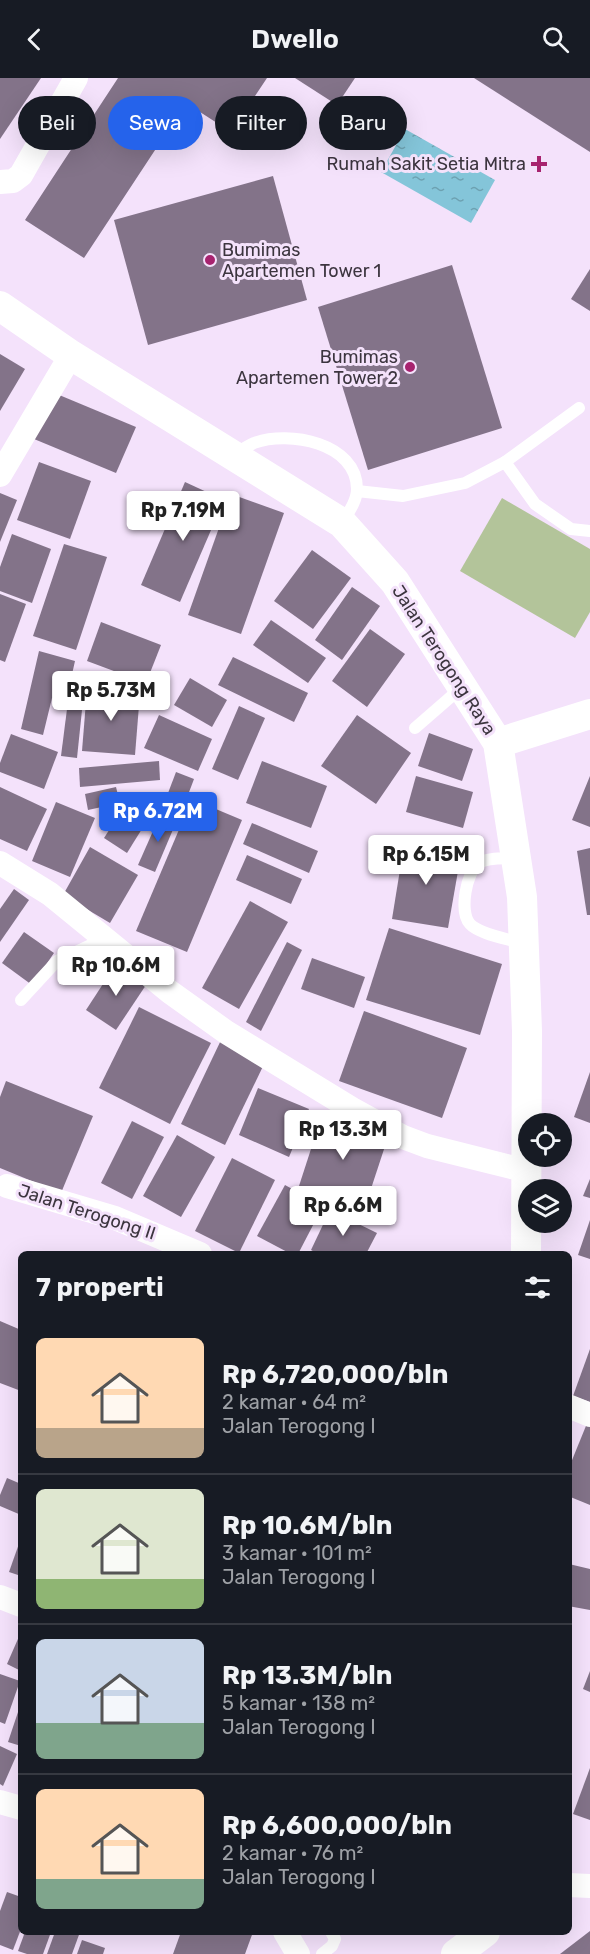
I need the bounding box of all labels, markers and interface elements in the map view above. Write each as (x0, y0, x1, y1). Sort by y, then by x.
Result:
icon: back (18, 23, 51, 56)
text: Dwello (251, 23, 339, 55)
icon: search (539, 23, 572, 56)
chip: Beli (18, 96, 96, 150)
chip: Sewa (108, 96, 203, 150)
chip: Filter (215, 96, 307, 150)
chip: Baru (319, 96, 407, 150)
place label: Rumah Sakit Setia Mitra (327, 153, 526, 175)
marker: Rumah Sakit Setia Mitra (530, 155, 548, 173)
place label: Bumimas Apartemen Tower 1 (222, 239, 381, 282)
marker: Bumimas Apartemen Tower 1 (203, 253, 217, 267)
place label: Bumimas Apartemen Tower 2 (236, 346, 398, 389)
marker: Bumimas Apartemen Tower 2 (403, 360, 417, 374)
pin: Rp 7.19M (121, 491, 245, 542)
text: Rp 7.19M (141, 498, 225, 522)
street label: Jalan Terogong Raya (387, 581, 501, 739)
pin: Rp 5.73M (49, 671, 173, 722)
text: Rp 5.73M (66, 678, 156, 702)
pin: Rp 6.72M (96, 792, 220, 843)
text: Rp 6.72M (113, 799, 203, 823)
pin: Rp 6.15M (364, 835, 488, 886)
text: Rp 6.15M (382, 842, 470, 866)
pin: Rp 10.6M (54, 946, 178, 997)
text: Rp 10.6M (71, 953, 161, 977)
pin: Rp 13.3M (281, 1110, 405, 1161)
map controls (518, 1113, 572, 1233)
button: locate (518, 1113, 572, 1167)
text: Rp 13.3M (298, 1117, 388, 1141)
street label: Jalan Terogong II (16, 1179, 158, 1245)
button: layers (518, 1179, 572, 1233)
pin: Rp 6.6M (288, 1186, 398, 1237)
text: Rp 6.6M (304, 1193, 382, 1217)
icon: filters (521, 1271, 554, 1304)
text: 7 properti (36, 1272, 164, 1303)
text: Rp 6,720,000/bln (222, 1359, 448, 1390)
icon: home (84, 1362, 156, 1434)
text: 2 kamar · 64 m² (222, 1390, 366, 1414)
text: Jalan Terogong I (222, 1414, 376, 1438)
text: Rp 10.6M/bln (222, 1510, 392, 1541)
icon: home (84, 1513, 156, 1585)
text: 3 kamar · 101 m² (222, 1541, 372, 1565)
text: Jalan Terogong I (222, 1565, 376, 1589)
text: Rp 13.3M/bln (222, 1660, 392, 1691)
icon: home (84, 1663, 156, 1735)
text: 5 kamar · 138 m² (222, 1691, 375, 1715)
text: Jalan Terogong I (222, 1715, 376, 1739)
text: Rp 6,600,000/bln (222, 1810, 452, 1841)
icon: home (84, 1813, 156, 1885)
text: 2 kamar · 76 m² (222, 1841, 363, 1865)
text: Jalan Terogong I (222, 1865, 376, 1889)

